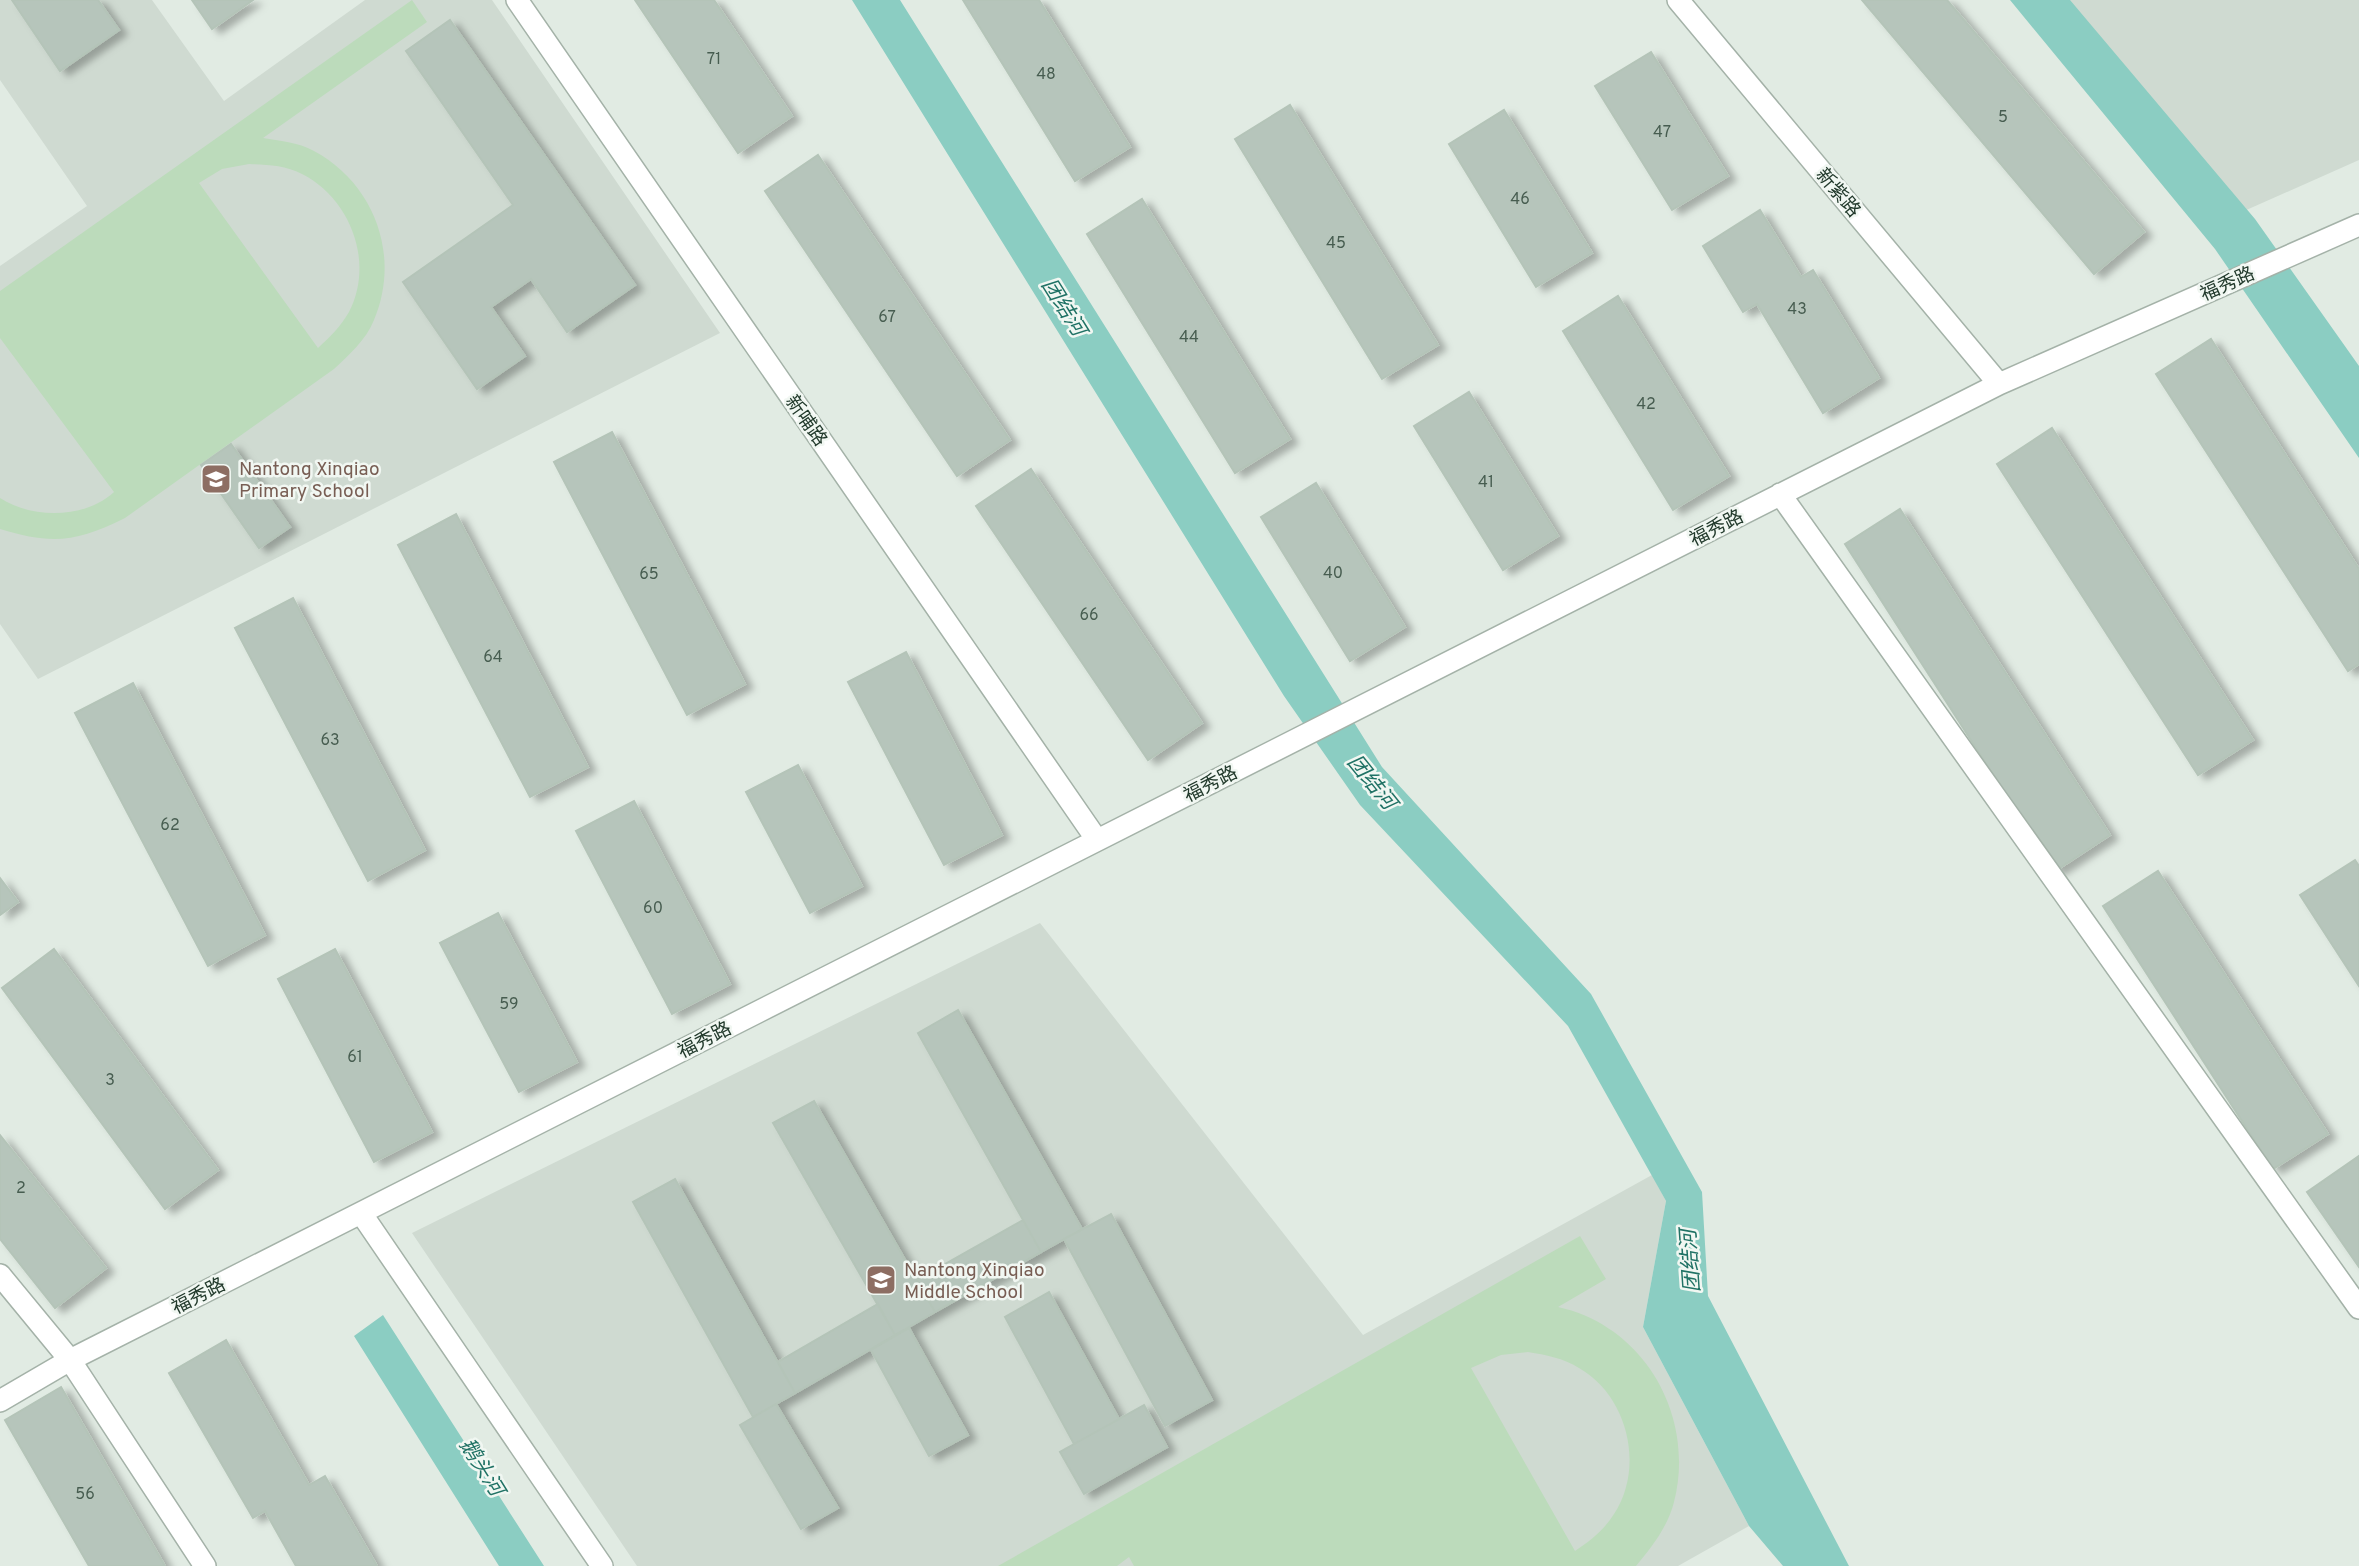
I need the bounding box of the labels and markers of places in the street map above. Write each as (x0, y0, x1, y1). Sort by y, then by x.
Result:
place label: Nantong Xinqiao Primary School (239, 458, 380, 504)
school or university icon: Nantong Xinqiao Primary School (199, 462, 233, 496)
place label: Nantong Xinqiao Middle School (904, 1259, 1045, 1305)
school or university icon: Nantong Xinqiao Middle School (864, 1263, 898, 1297)

